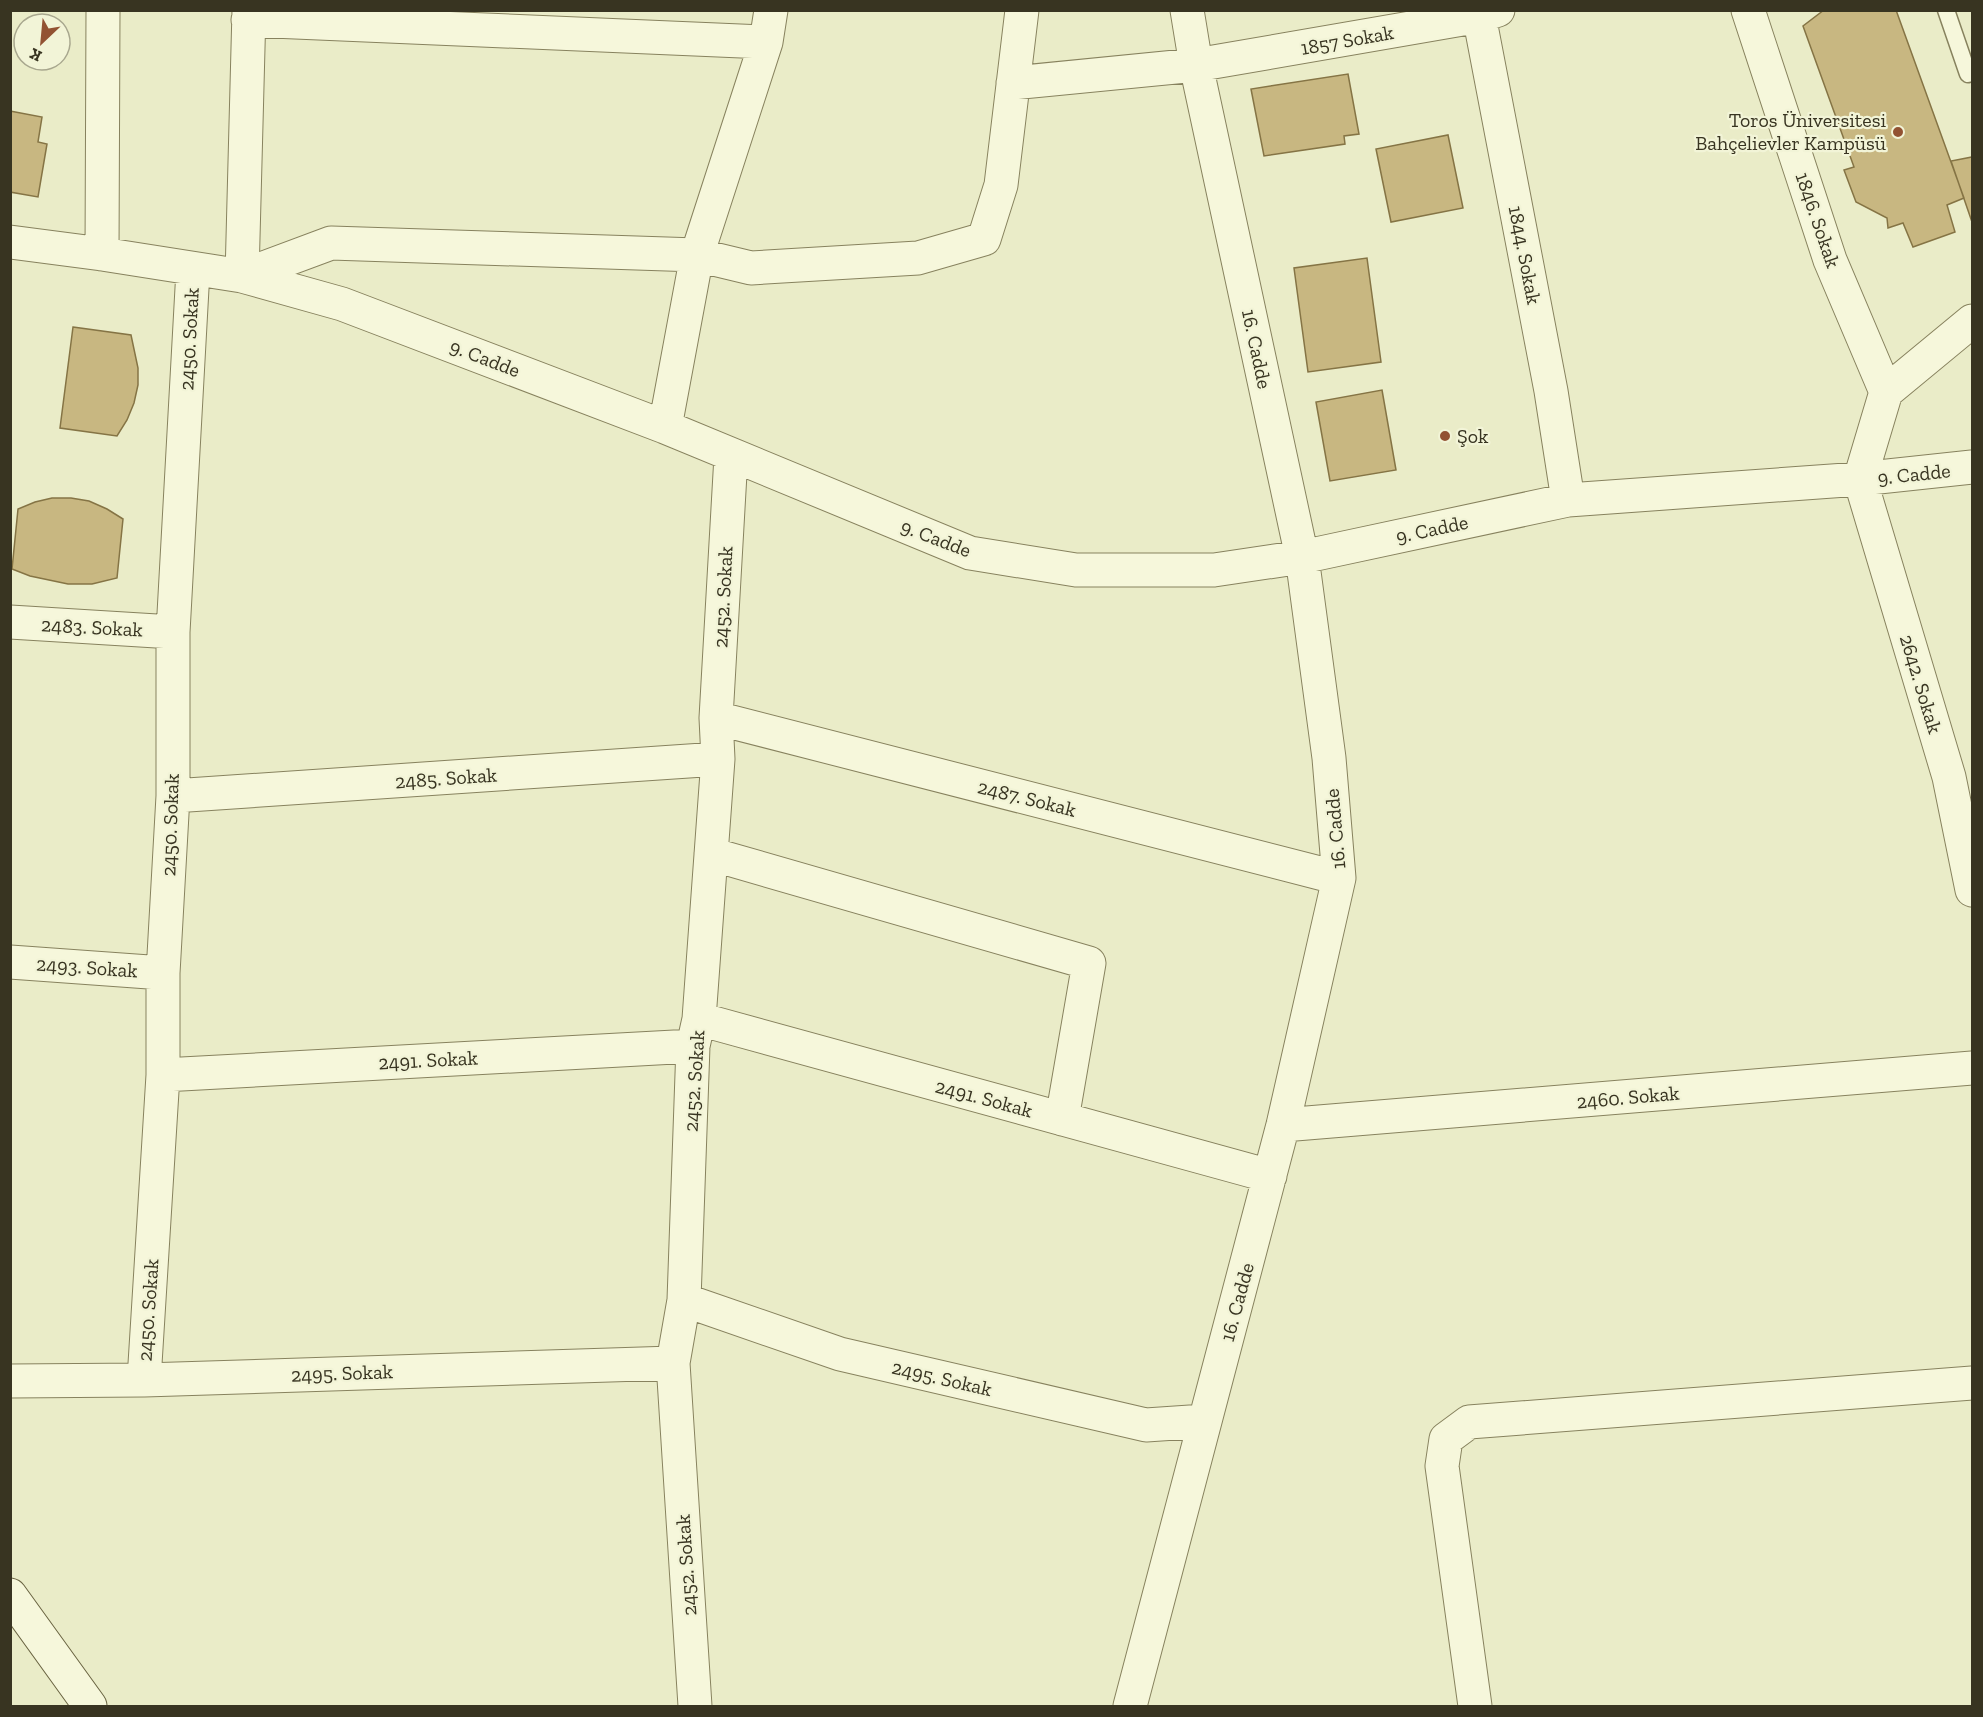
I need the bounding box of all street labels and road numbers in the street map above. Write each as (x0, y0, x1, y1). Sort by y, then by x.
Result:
street label: 1857 Sokak (1299, 20, 1396, 60)
street label: 1846. Sokak (1790, 169, 1846, 272)
street label: 1844. Sokak (1504, 204, 1546, 307)
street label: 2450. Sokak (174, 286, 204, 391)
street label: 16. Cadde (1237, 307, 1277, 391)
street label: 9. Cadde (446, 334, 524, 382)
street label: 9. Cadde (1876, 458, 1952, 490)
street label: 9. Cadde (1394, 510, 1470, 548)
street label: 9. Cadde (897, 514, 975, 562)
street label: 2452. Sokak (708, 545, 738, 648)
street label: 2483. Sokak (41, 612, 144, 642)
street label: 2642. Sokak (1895, 632, 1948, 737)
street label: 2485. Sokak (394, 762, 498, 794)
street label: 2450. Sokak (156, 773, 184, 877)
street label: 2487. Sokak (975, 774, 1079, 822)
street label: 16. Cadde (1320, 788, 1350, 870)
street label: 2493. Sokak (35, 951, 139, 983)
street label: 2452. Sokak (678, 1029, 710, 1133)
street label: 2491. Sokak (378, 1045, 479, 1075)
street label: 2491. Sokak (933, 1074, 1036, 1123)
street label: 2460. Sokak (1576, 1081, 1681, 1113)
street label: 2450. Sokak (132, 1257, 164, 1362)
street label: 16. Cadde (1215, 1260, 1259, 1344)
street label: 2495. Sokak (890, 1355, 995, 1401)
street label: 2495. Sokak (291, 1359, 394, 1387)
street label: 2452. Sokak (670, 1513, 702, 1617)

